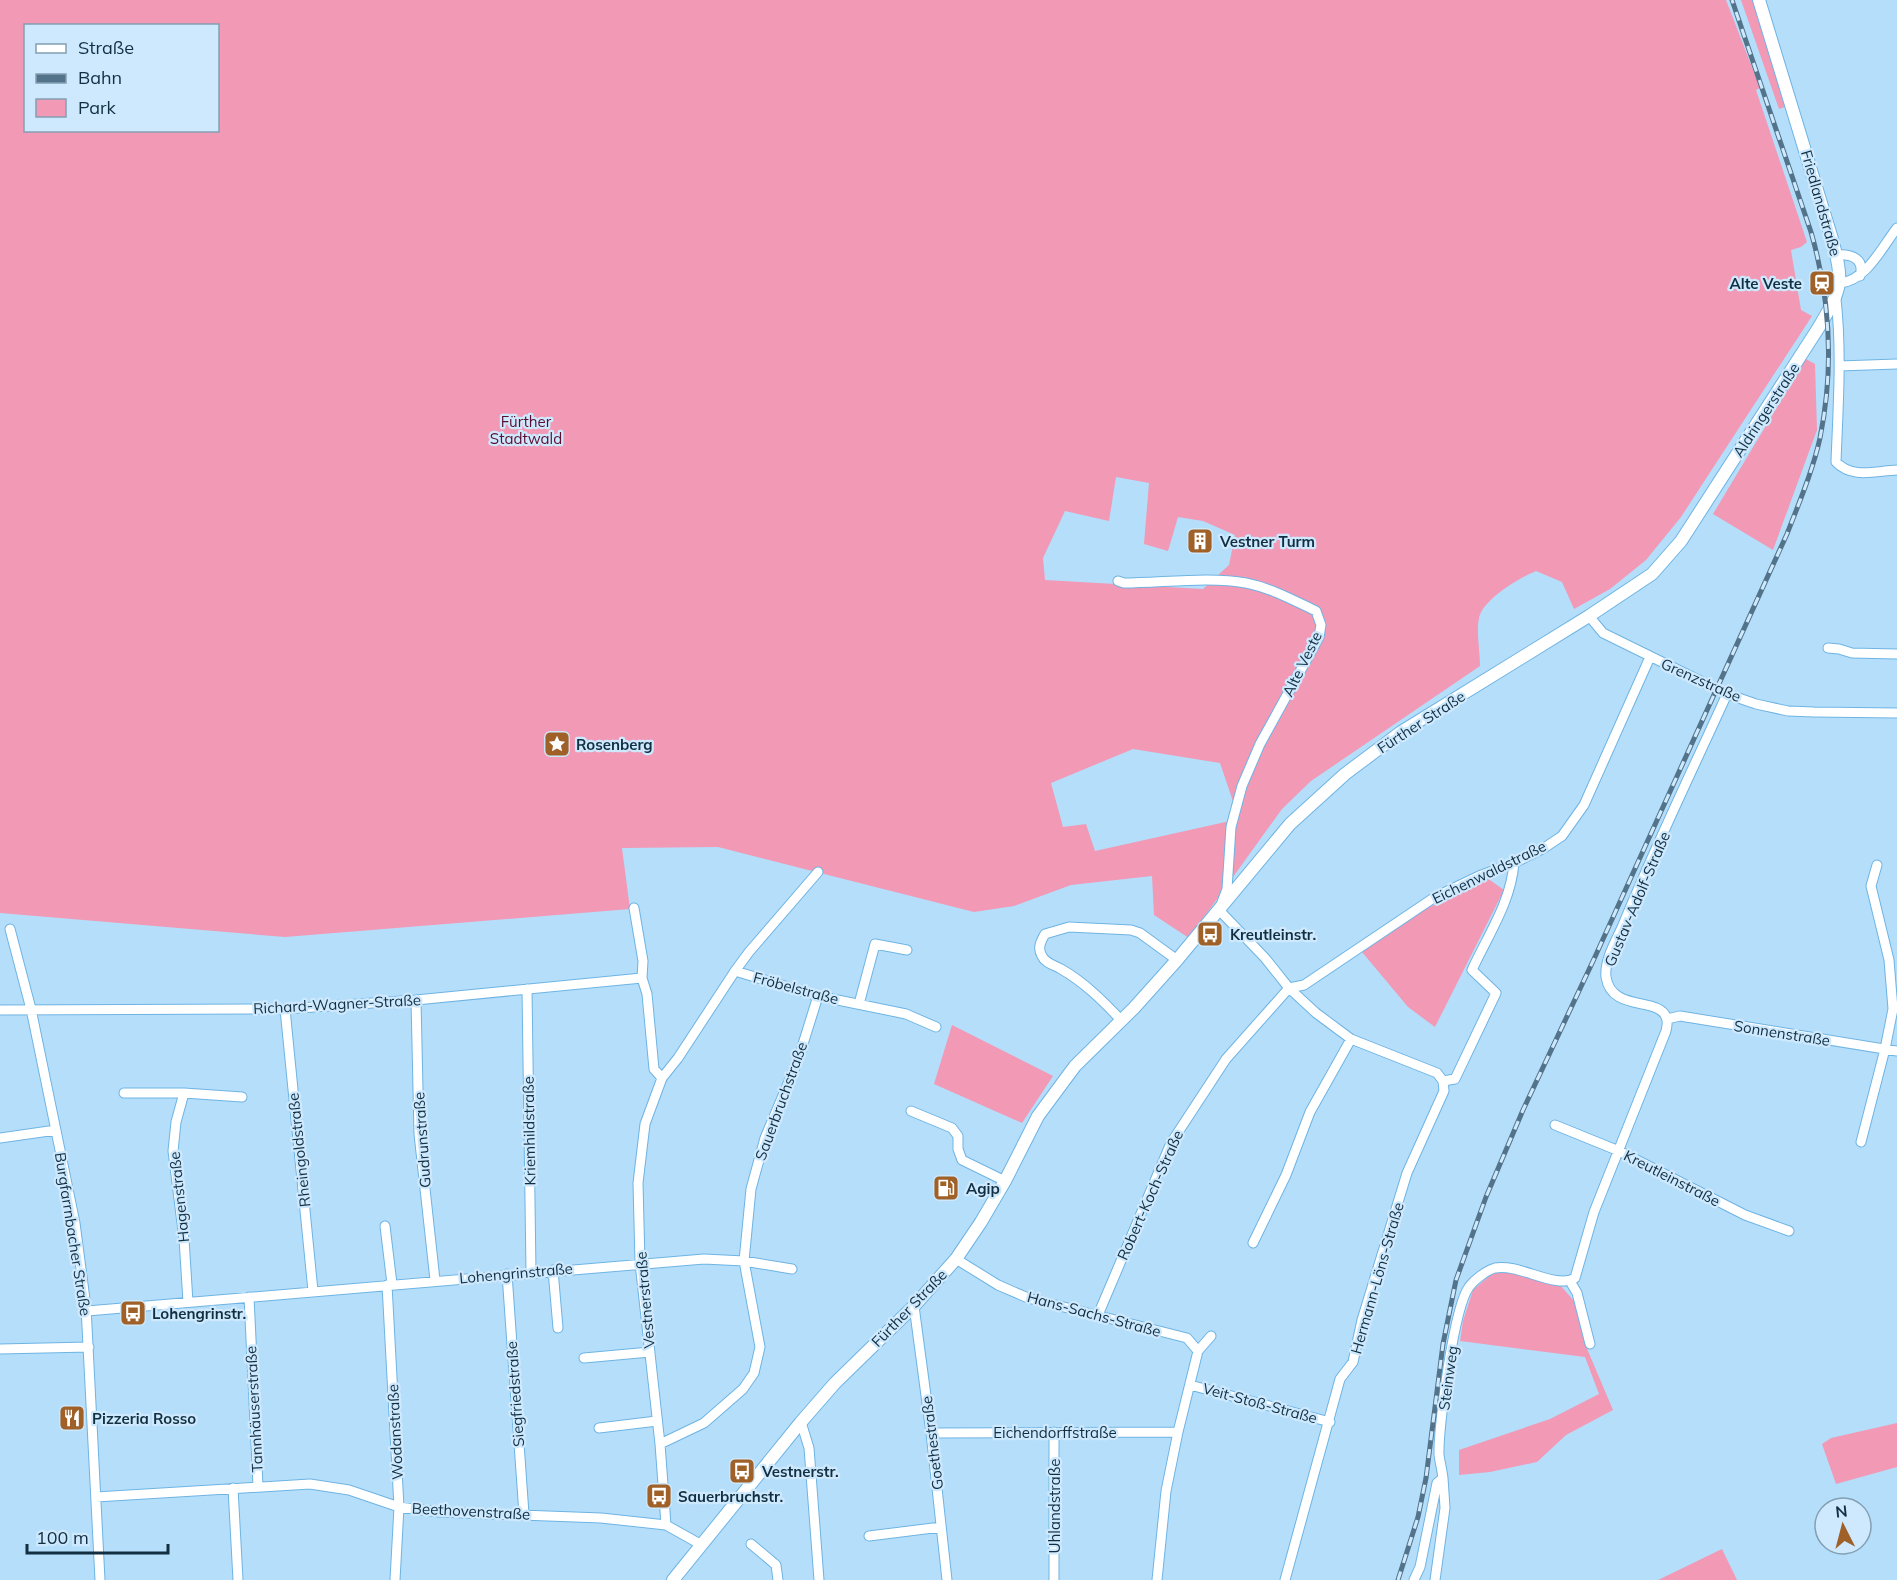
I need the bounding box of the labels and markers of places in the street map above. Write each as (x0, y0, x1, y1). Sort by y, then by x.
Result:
station icon: Alte Veste (1807, 268, 1837, 298)
place label: Alte Veste (1730, 274, 1802, 293)
building icon: Vestner Turm (1185, 526, 1215, 556)
place label: Vestner Turm (1219, 532, 1315, 551)
place icon: Rosenberg (542, 729, 572, 759)
place label: Rosenberg (576, 735, 653, 754)
bus stop icon: Kreutleinstr. (1195, 919, 1225, 949)
place label: Kreutleinstr. (1230, 925, 1316, 944)
fuel station icon: Agip (931, 1173, 961, 1203)
place label: Agip (966, 1179, 1000, 1198)
bus stop icon: Lohengrinstr. (118, 1298, 148, 1328)
place label: Lohengrinstr. (152, 1304, 246, 1323)
restaurant icon: Pizzeria Rosso (57, 1403, 87, 1433)
place label: Pizzeria Rosso (92, 1409, 196, 1428)
bus stop icon: Vestnerstr. (727, 1456, 757, 1486)
place label: Vestnerstr. (761, 1462, 839, 1481)
bus stop icon: Sauerbruchstr. (644, 1481, 674, 1511)
place label: Sauerbruchstr. (678, 1487, 783, 1506)

